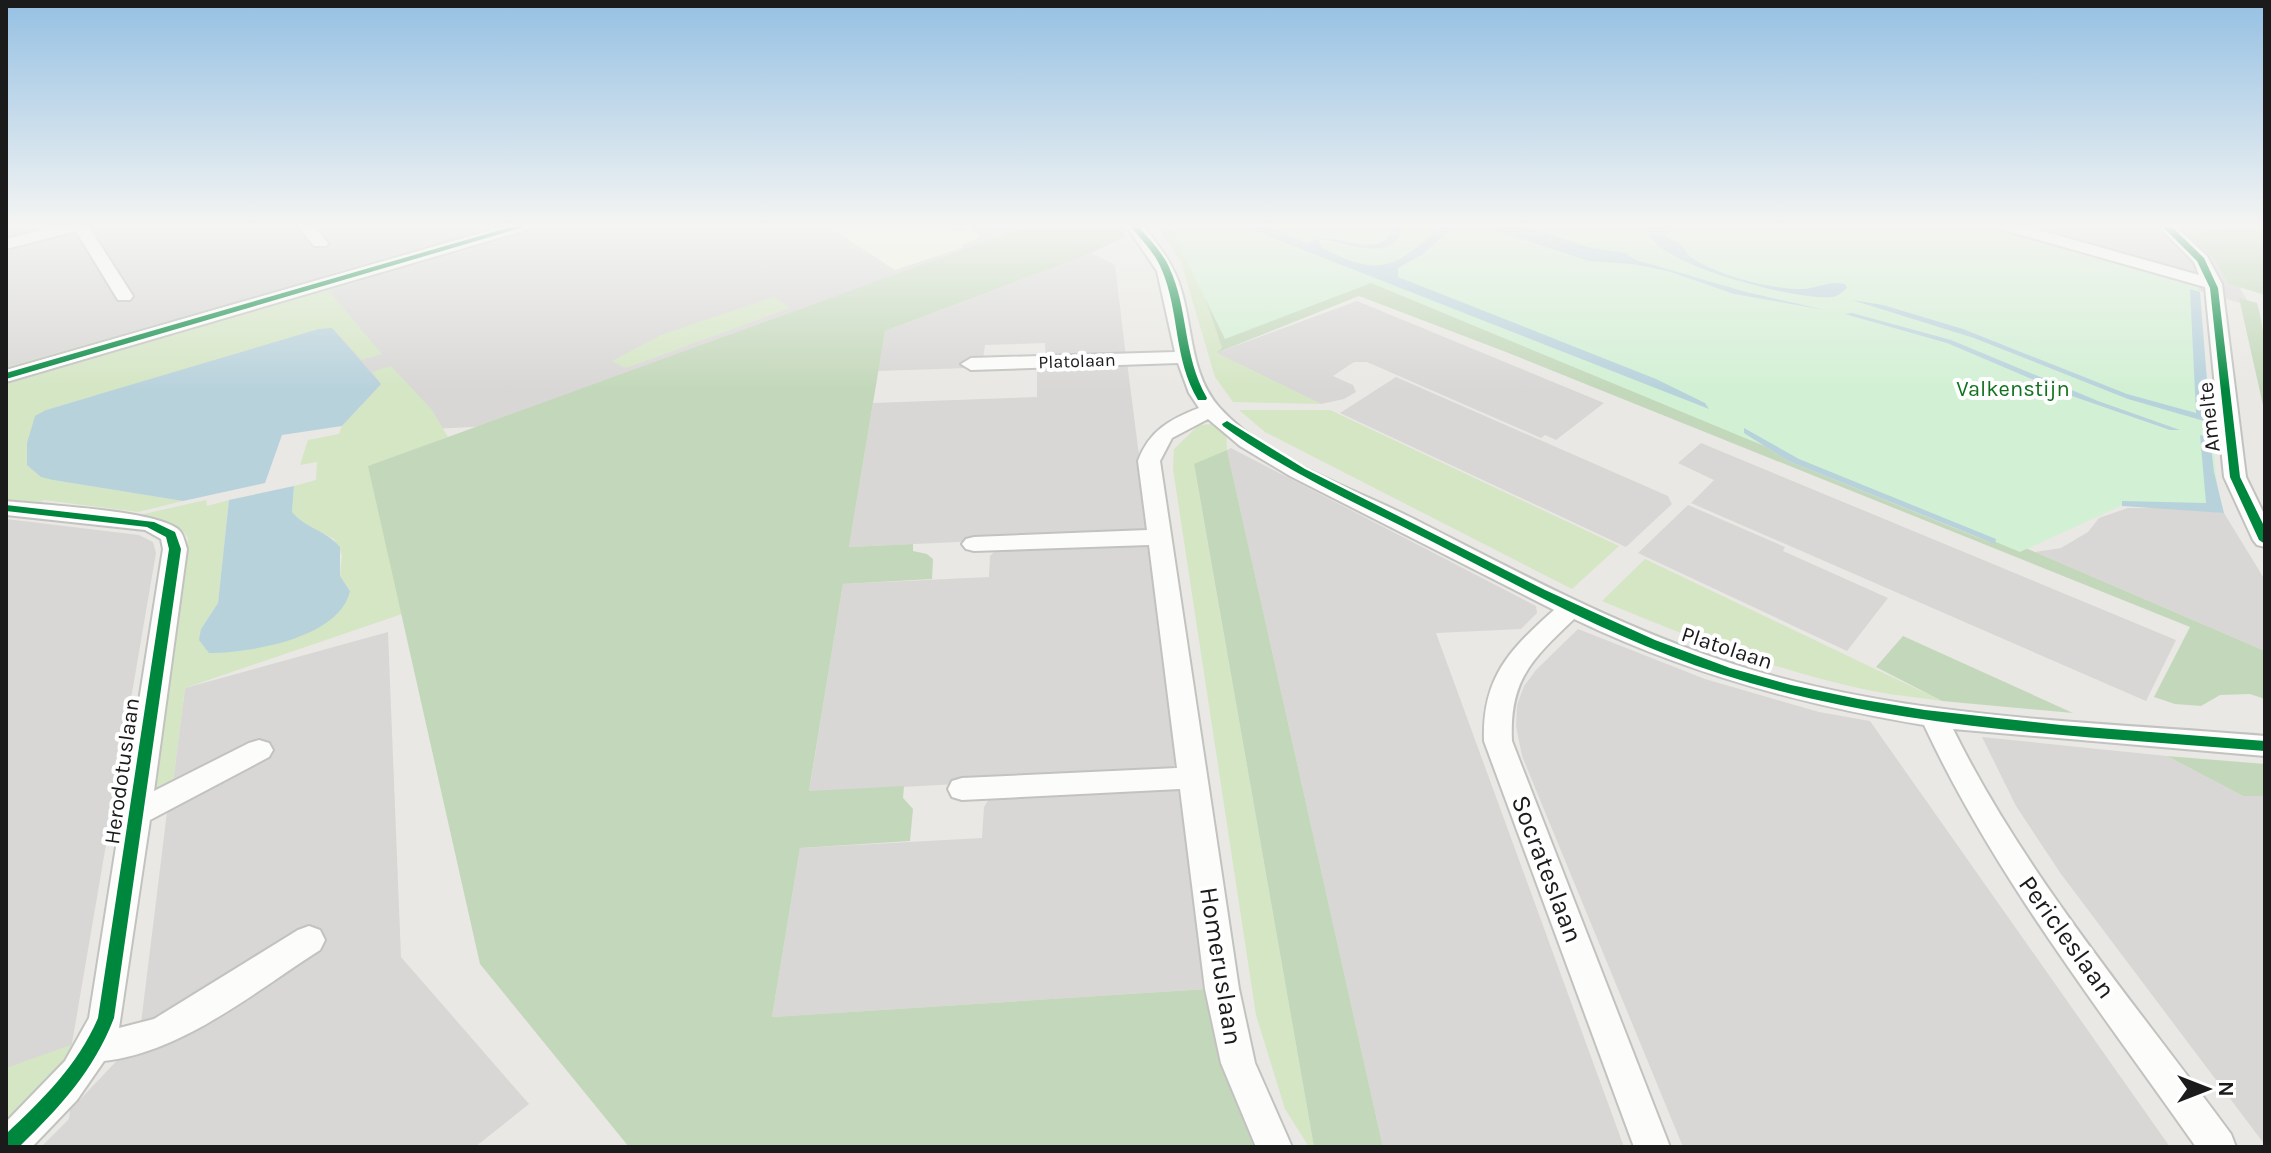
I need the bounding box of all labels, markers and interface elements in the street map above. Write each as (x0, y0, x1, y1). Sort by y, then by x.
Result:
street label: Platolaan (1038, 349, 1116, 373)
park label: Valkenstijn (1956, 376, 2070, 402)
street label: Amelte (2192, 381, 2226, 453)
street label: Platolaan (1678, 621, 1776, 675)
street label: Herodotuslaan (99, 696, 145, 846)
street label: Socrateslaan (1505, 791, 1589, 947)
street label: Pericleslaan (2012, 870, 2122, 1004)
street label: Homeruslaan (1193, 885, 1249, 1047)
north arrow (2167, 1049, 2247, 1129)
text: N (2213, 1081, 2239, 1097)

